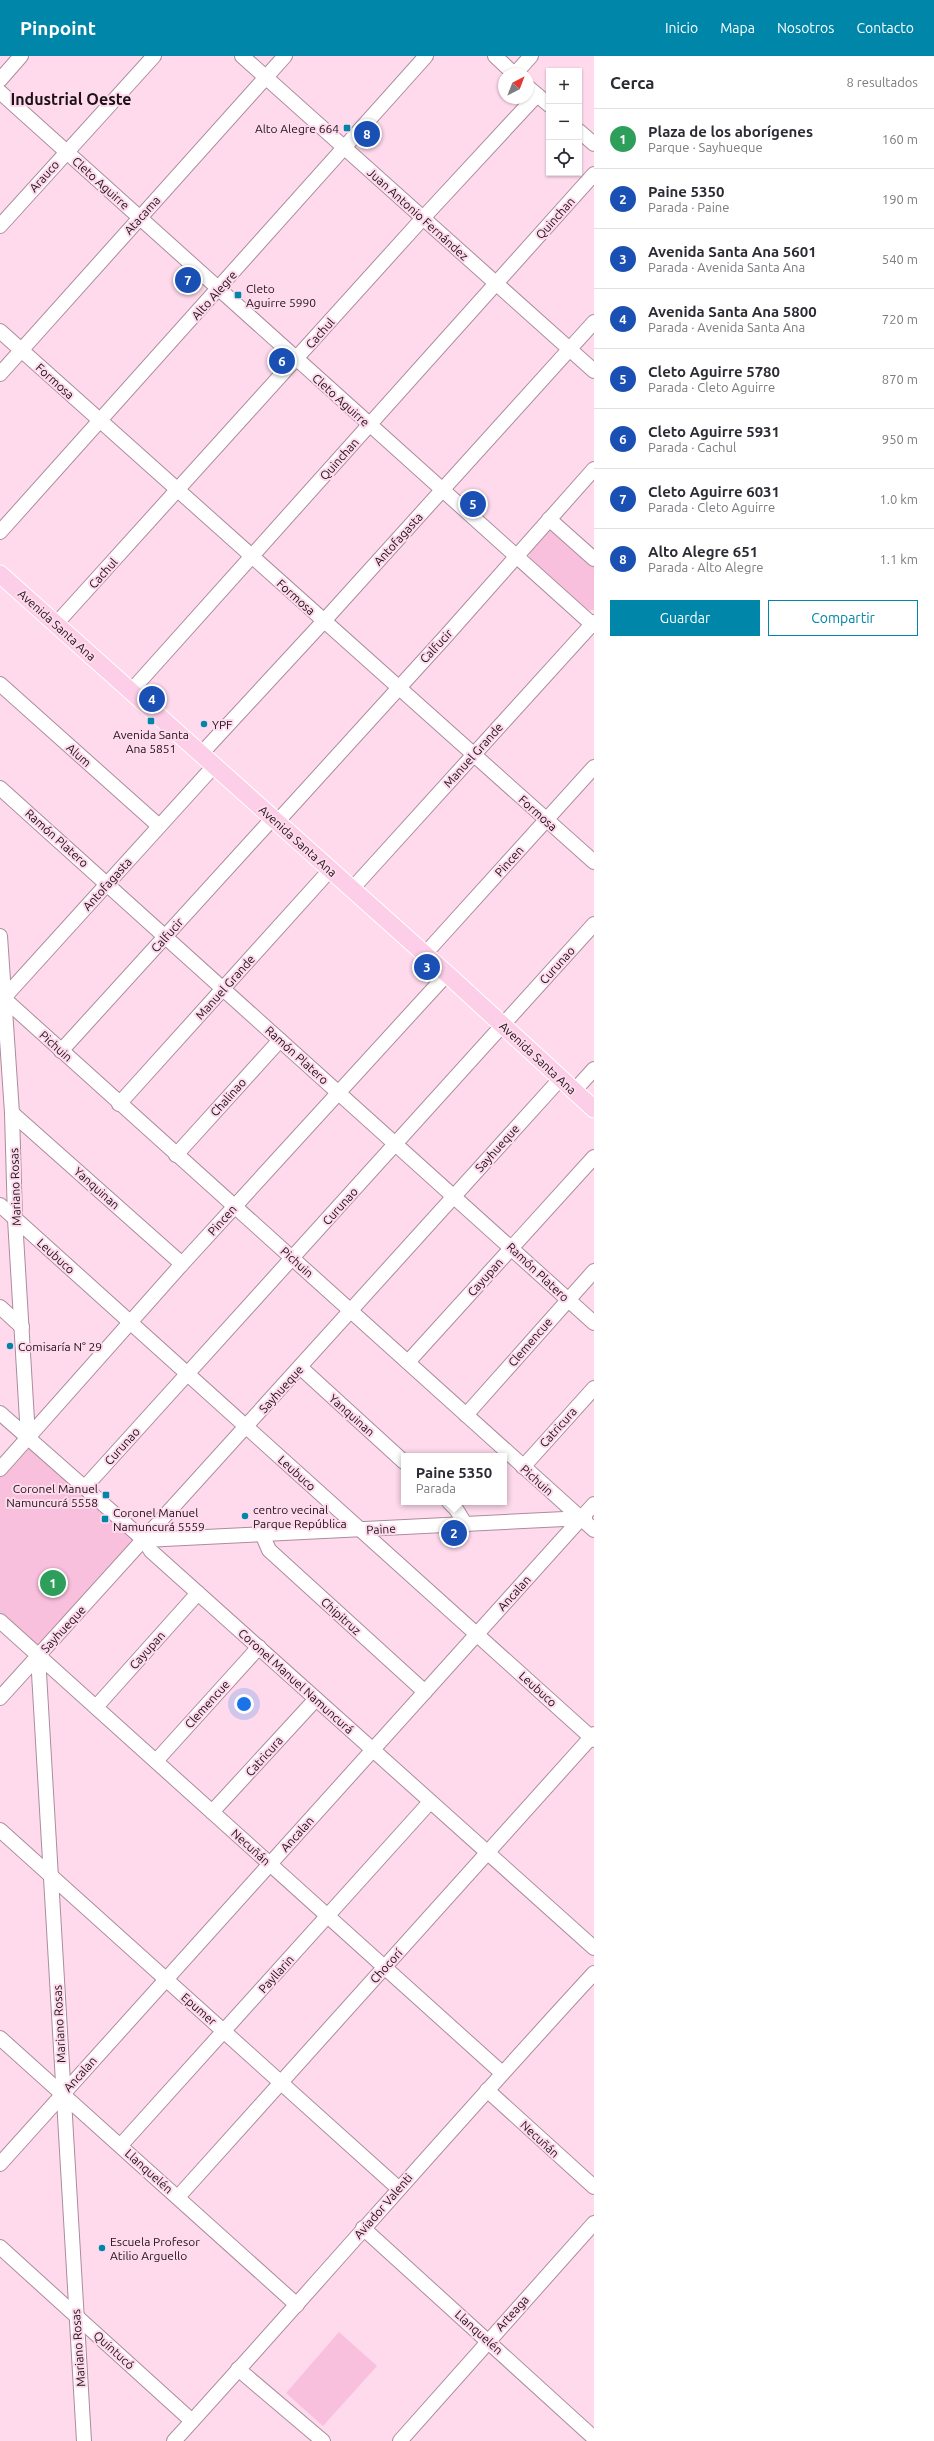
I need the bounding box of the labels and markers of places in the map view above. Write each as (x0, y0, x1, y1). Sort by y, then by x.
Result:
pin: 8 (354, 119, 380, 149)
place label: Alto Alegre 664 (255, 122, 339, 135)
marker: Alto Alegre 664 (342, 123, 352, 133)
pin: 7 (175, 265, 201, 295)
place label: Cleto Aguirre 5990 (246, 282, 316, 309)
marker: Cleto Aguirre 5990 (233, 290, 243, 300)
pin: 6 (269, 346, 295, 376)
pin: 5 (460, 489, 486, 519)
pin: 4 (139, 684, 165, 714)
marker: Avenida Santa Ana 5851 (146, 716, 156, 726)
place label: YPF (212, 718, 232, 731)
marker: YPF (199, 719, 209, 729)
place label: Avenida Santa Ana 5851 (113, 728, 189, 755)
pin: 3 (414, 952, 440, 982)
place label: Comisaría N° 29 (18, 1340, 102, 1353)
marker: Comisaría N° 29 (5, 1341, 15, 1351)
place label: Coronel Manuel Namuncurá 5558 (6, 1482, 98, 1509)
marker: Coronel Manuel Namuncurá 5558 (101, 1490, 111, 1500)
place label: centro vecinal Parque República (253, 1503, 347, 1530)
place label: Coronel Manuel Namuncurá 5559 (113, 1506, 205, 1533)
marker: centro vecinal Parque República (240, 1511, 250, 1521)
marker: Coronel Manuel Namuncurá 5559 (100, 1514, 110, 1524)
pin: 2 (441, 1518, 467, 1548)
pin: 1 (40, 1568, 66, 1598)
place label: Escuela Profesor Atilio Arguello (110, 2235, 200, 2262)
marker: Escuela Profesor Atilio Arguello (97, 2243, 107, 2253)

